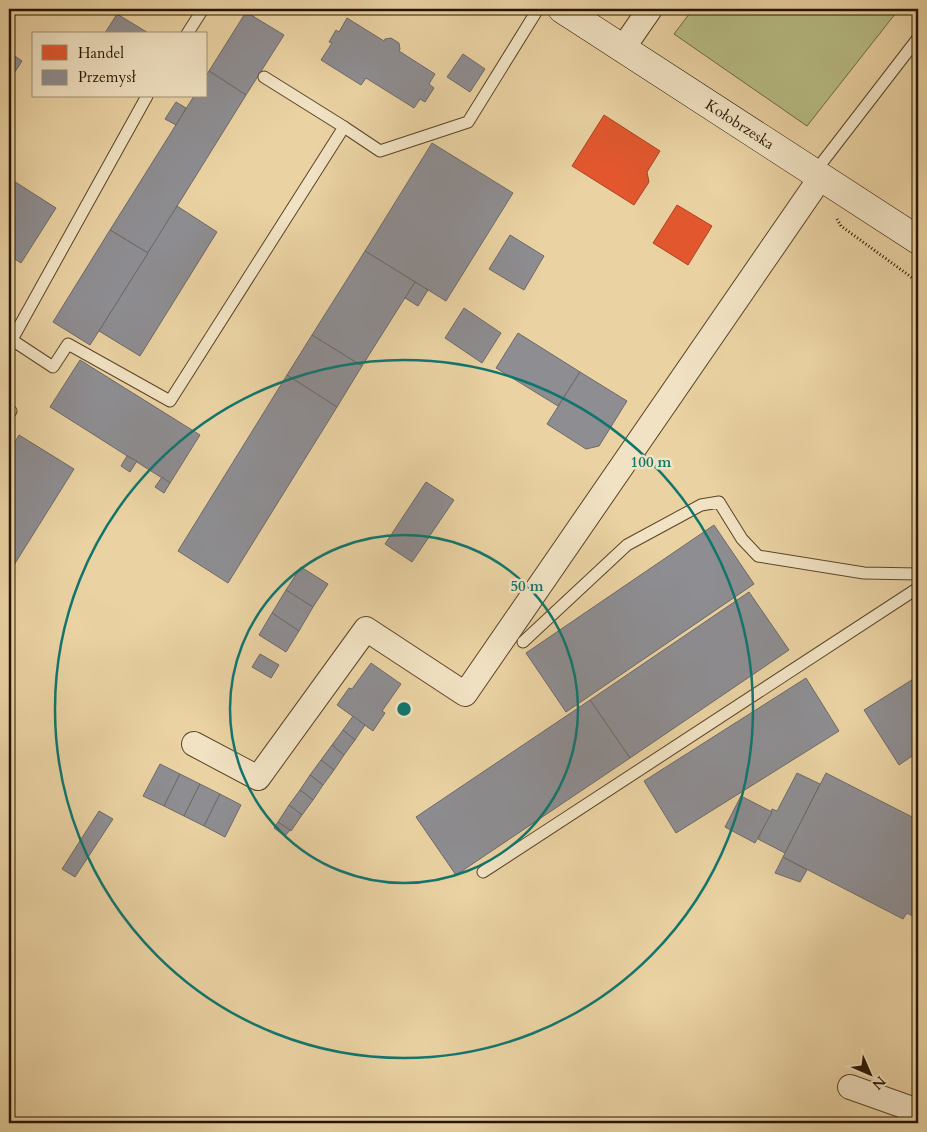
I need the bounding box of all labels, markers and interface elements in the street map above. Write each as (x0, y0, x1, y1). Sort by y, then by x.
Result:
legend (32, 32, 208, 98)
text: Handel (78, 43, 124, 63)
text: Przemysł (78, 67, 136, 87)
street label: Kołobrzeska (702, 95, 779, 154)
text: 100 m (631, 452, 672, 472)
text: 50 m (510, 576, 544, 596)
centre of rings (395, 700, 413, 718)
north arrow (844, 1050, 894, 1100)
text: N (868, 1072, 890, 1094)

